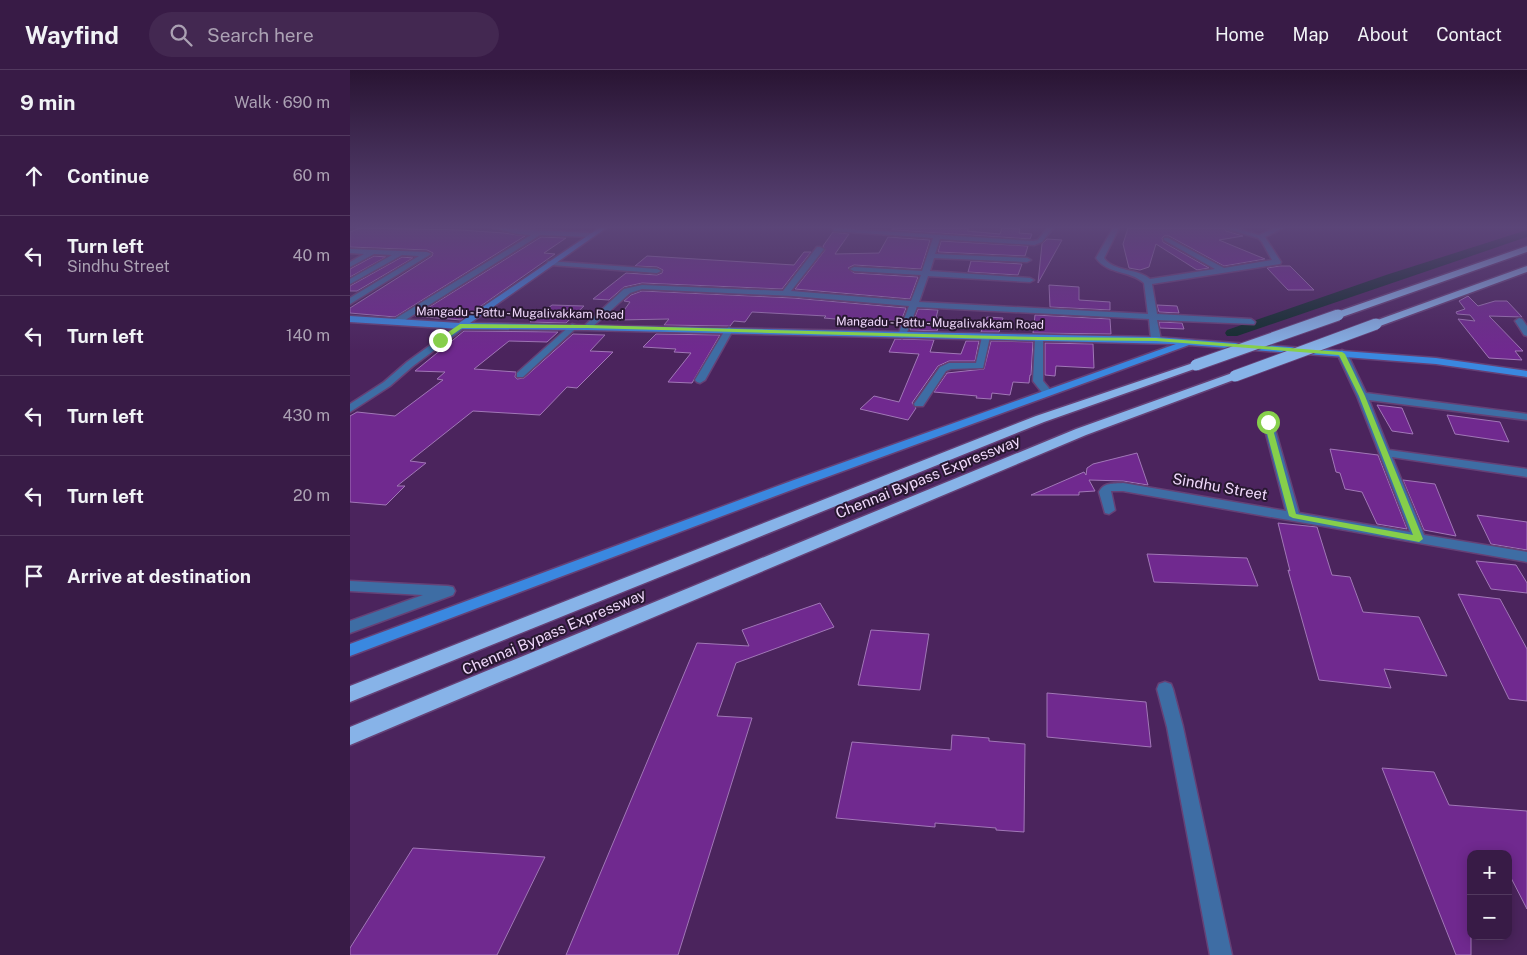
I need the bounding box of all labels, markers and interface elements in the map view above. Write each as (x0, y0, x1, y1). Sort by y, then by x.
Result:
search box (149, 12, 499, 57)
text: Wayfind (25, 21, 119, 49)
icon: search (167, 21, 195, 49)
text: Search here (207, 24, 314, 46)
text: Home (1215, 24, 1265, 45)
text: Map (1293, 24, 1329, 45)
text: About (1357, 24, 1408, 45)
text: Contact (1436, 24, 1502, 45)
text: 9 min (20, 90, 76, 115)
text: Walk · 690 m (234, 93, 330, 112)
icon: ahead (20, 162, 48, 190)
text: Continue (67, 165, 149, 187)
text: 60 m (293, 166, 330, 185)
text: Turn left (67, 235, 144, 257)
icon: left (20, 242, 48, 270)
text: 40 m (292, 246, 330, 265)
text: Sindhu Street (67, 257, 170, 276)
street label: Mangadu - Pattu - Mugalivakkam Road (416, 304, 624, 322)
street label: Mangadu - Pattu - Mugalivakkam Road (836, 314, 1044, 332)
icon: left (20, 322, 48, 350)
text: Turn left (67, 325, 144, 347)
text: 140 m (286, 326, 330, 345)
route end (429, 329, 452, 352)
icon: left (20, 402, 48, 430)
text: Turn left (67, 405, 144, 427)
text: 430 m (282, 406, 330, 425)
route start (1257, 411, 1280, 434)
street label: Chennai Bypass Expressway (833, 432, 1023, 521)
street label: Sindhu Street (1171, 470, 1269, 503)
icon: left (20, 482, 48, 510)
text: Turn left (67, 485, 144, 507)
text: 20 m (293, 486, 330, 505)
icon: arrive (20, 562, 48, 590)
text: Arrive at destination (67, 565, 251, 587)
street label: Chennai Bypass Expressway (459, 585, 648, 678)
map controls (1467, 850, 1512, 940)
button: + (1467, 850, 1512, 895)
button: − (1467, 895, 1512, 940)

